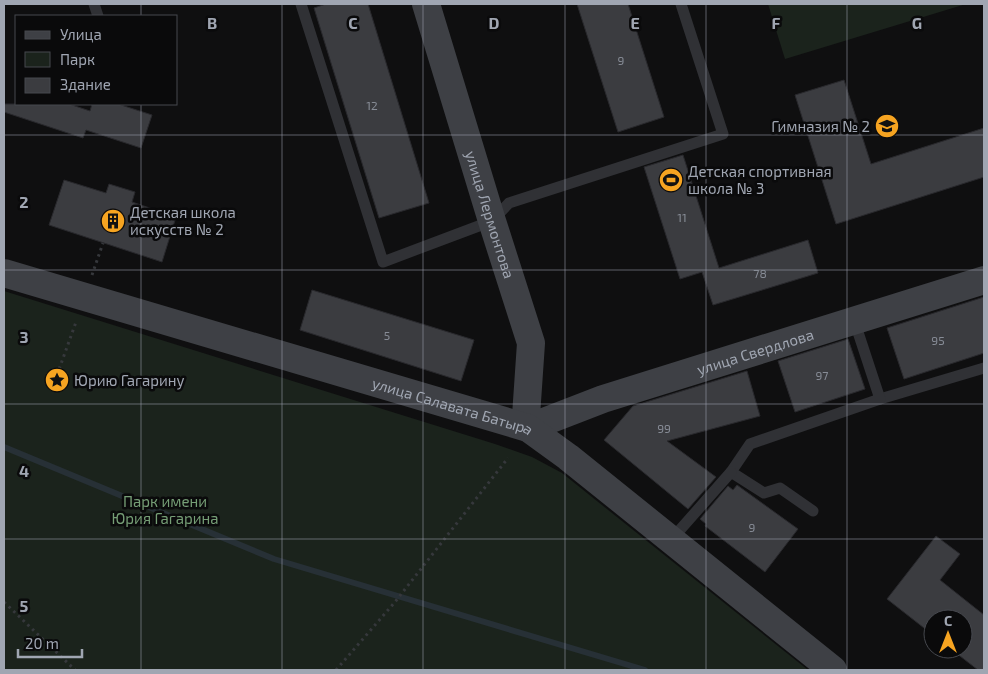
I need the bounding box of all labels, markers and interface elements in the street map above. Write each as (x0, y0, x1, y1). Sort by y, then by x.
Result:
text: B (207, 13, 217, 32)
text: C (348, 13, 358, 32)
text: D (489, 13, 500, 32)
text: E (630, 13, 640, 32)
text: F (772, 13, 781, 32)
text: G (912, 13, 922, 32)
legend (15, 15, 178, 105)
text: Улица (60, 25, 102, 43)
text: Парк (60, 50, 95, 68)
house number: 9 (618, 53, 625, 67)
text: Здание (60, 75, 111, 93)
house number: 12 (366, 98, 378, 112)
school or university icon: Гимназия № 2 (874, 113, 900, 139)
place label: Гимназия № 2 (771, 117, 870, 135)
street label: улица Лермонтова (461, 148, 519, 281)
place label: Детская спортивная школа № 3 (688, 162, 832, 197)
sports icon: Детская спортивная школа № 3 (658, 167, 684, 193)
text: 2 (19, 192, 29, 211)
place label: Детская школа искусств № 2 (130, 203, 236, 239)
building icon: Детская школа искусств № 2 (100, 208, 126, 234)
house number: 11 (677, 210, 687, 224)
house number: 78 (753, 266, 767, 280)
street label: улица Свердлова (694, 325, 816, 379)
text: 3 (19, 327, 29, 346)
house number: 5 (384, 328, 390, 342)
house number: 95 (931, 333, 945, 347)
place icon: Юрию Гагарину (44, 367, 70, 393)
house number: 97 (815, 368, 829, 382)
place label: Юрию Гагарину (74, 371, 185, 390)
street label: улица Салавата Батыра (370, 373, 537, 438)
house number: 99 (657, 421, 671, 435)
text: 4 (19, 461, 29, 480)
park label: Парк имени Юрия Гагарина (111, 492, 219, 527)
house number: 9 (749, 520, 756, 534)
text: 5 (20, 596, 29, 615)
north arrow (923, 609, 973, 659)
text: С (944, 612, 952, 629)
scale bar (18, 626, 81, 658)
text: 20 m (25, 634, 59, 652)

